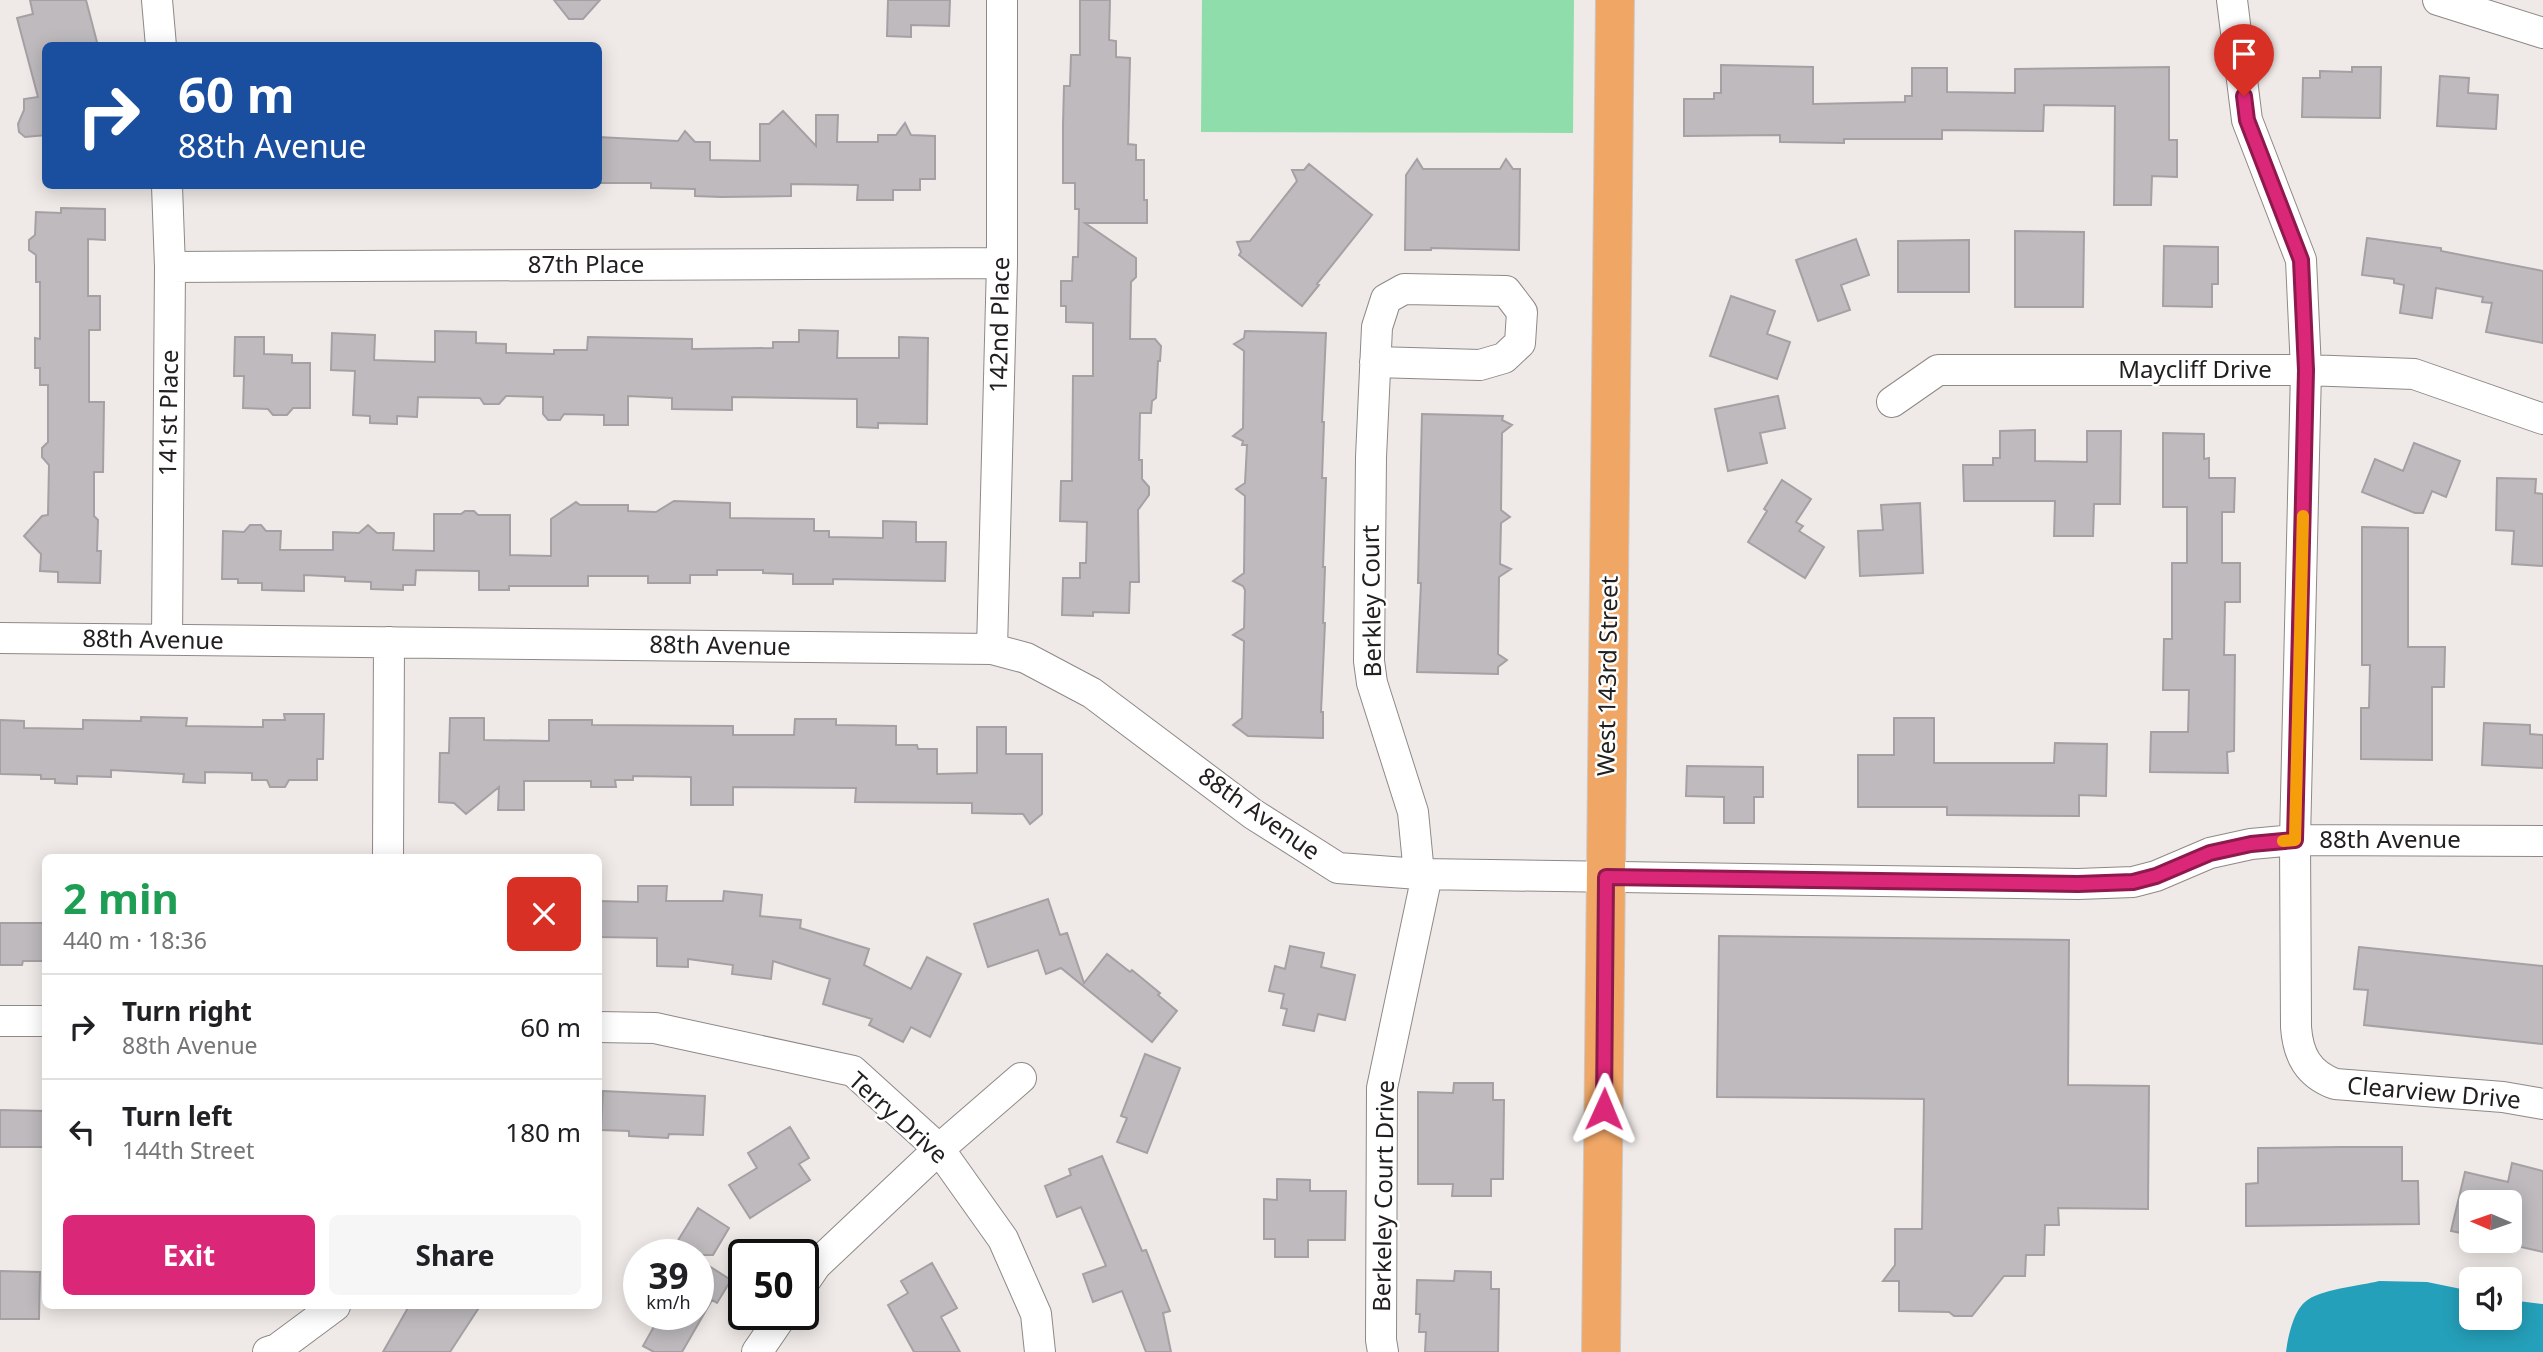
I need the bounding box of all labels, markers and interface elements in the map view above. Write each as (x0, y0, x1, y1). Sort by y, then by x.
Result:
pin (2214, 24, 2274, 96)
icon: arrive (2225, 35, 2263, 73)
text: 60 m (178, 61, 295, 127)
icon: right (63, 70, 154, 161)
text: 88th Avenue (178, 124, 367, 167)
street label: 87th Place (528, 247, 644, 280)
street label: 142nd Place (981, 257, 1016, 393)
street label: 141st Place (150, 349, 185, 477)
street label: Maycliff Drive (2118, 352, 2272, 385)
street label: Berkley Court (1353, 524, 1388, 678)
street label: West 143rd Street (1588, 575, 1625, 776)
street label: 88th Avenue (82, 621, 224, 656)
street label: 88th Avenue (649, 627, 791, 662)
street label: 88th Avenue (1192, 759, 1327, 867)
street label: 88th Avenue (2319, 822, 2461, 855)
text: 2 min (63, 869, 179, 926)
button: close (507, 877, 581, 951)
text: 440 m · 18:36 (63, 924, 207, 956)
text: Turn right (122, 993, 252, 1029)
icon: right (63, 1008, 101, 1046)
text: 60 m (520, 1009, 581, 1045)
text: 88th Avenue (122, 1029, 258, 1061)
street label: Terry Drive (842, 1064, 956, 1170)
street label: Clearview Drive (2346, 1067, 2522, 1116)
position arrow (1567, 1072, 1641, 1146)
street label: Berkeley Court Drive (1364, 1080, 1401, 1312)
text: Turn left (122, 1098, 233, 1134)
icon: left (63, 1113, 101, 1151)
text: 180 m (505, 1114, 581, 1150)
text: 144th Street (122, 1134, 254, 1166)
north arrow (2459, 1190, 2522, 1253)
map controls (2459, 1190, 2522, 1330)
button: Exit (63, 1215, 315, 1295)
button: Share (329, 1215, 581, 1295)
speed limit sign: 50 (728, 1239, 819, 1330)
text: 39 (648, 1252, 689, 1299)
button: sound (2459, 1267, 2522, 1330)
text: km/h (646, 1290, 691, 1314)

